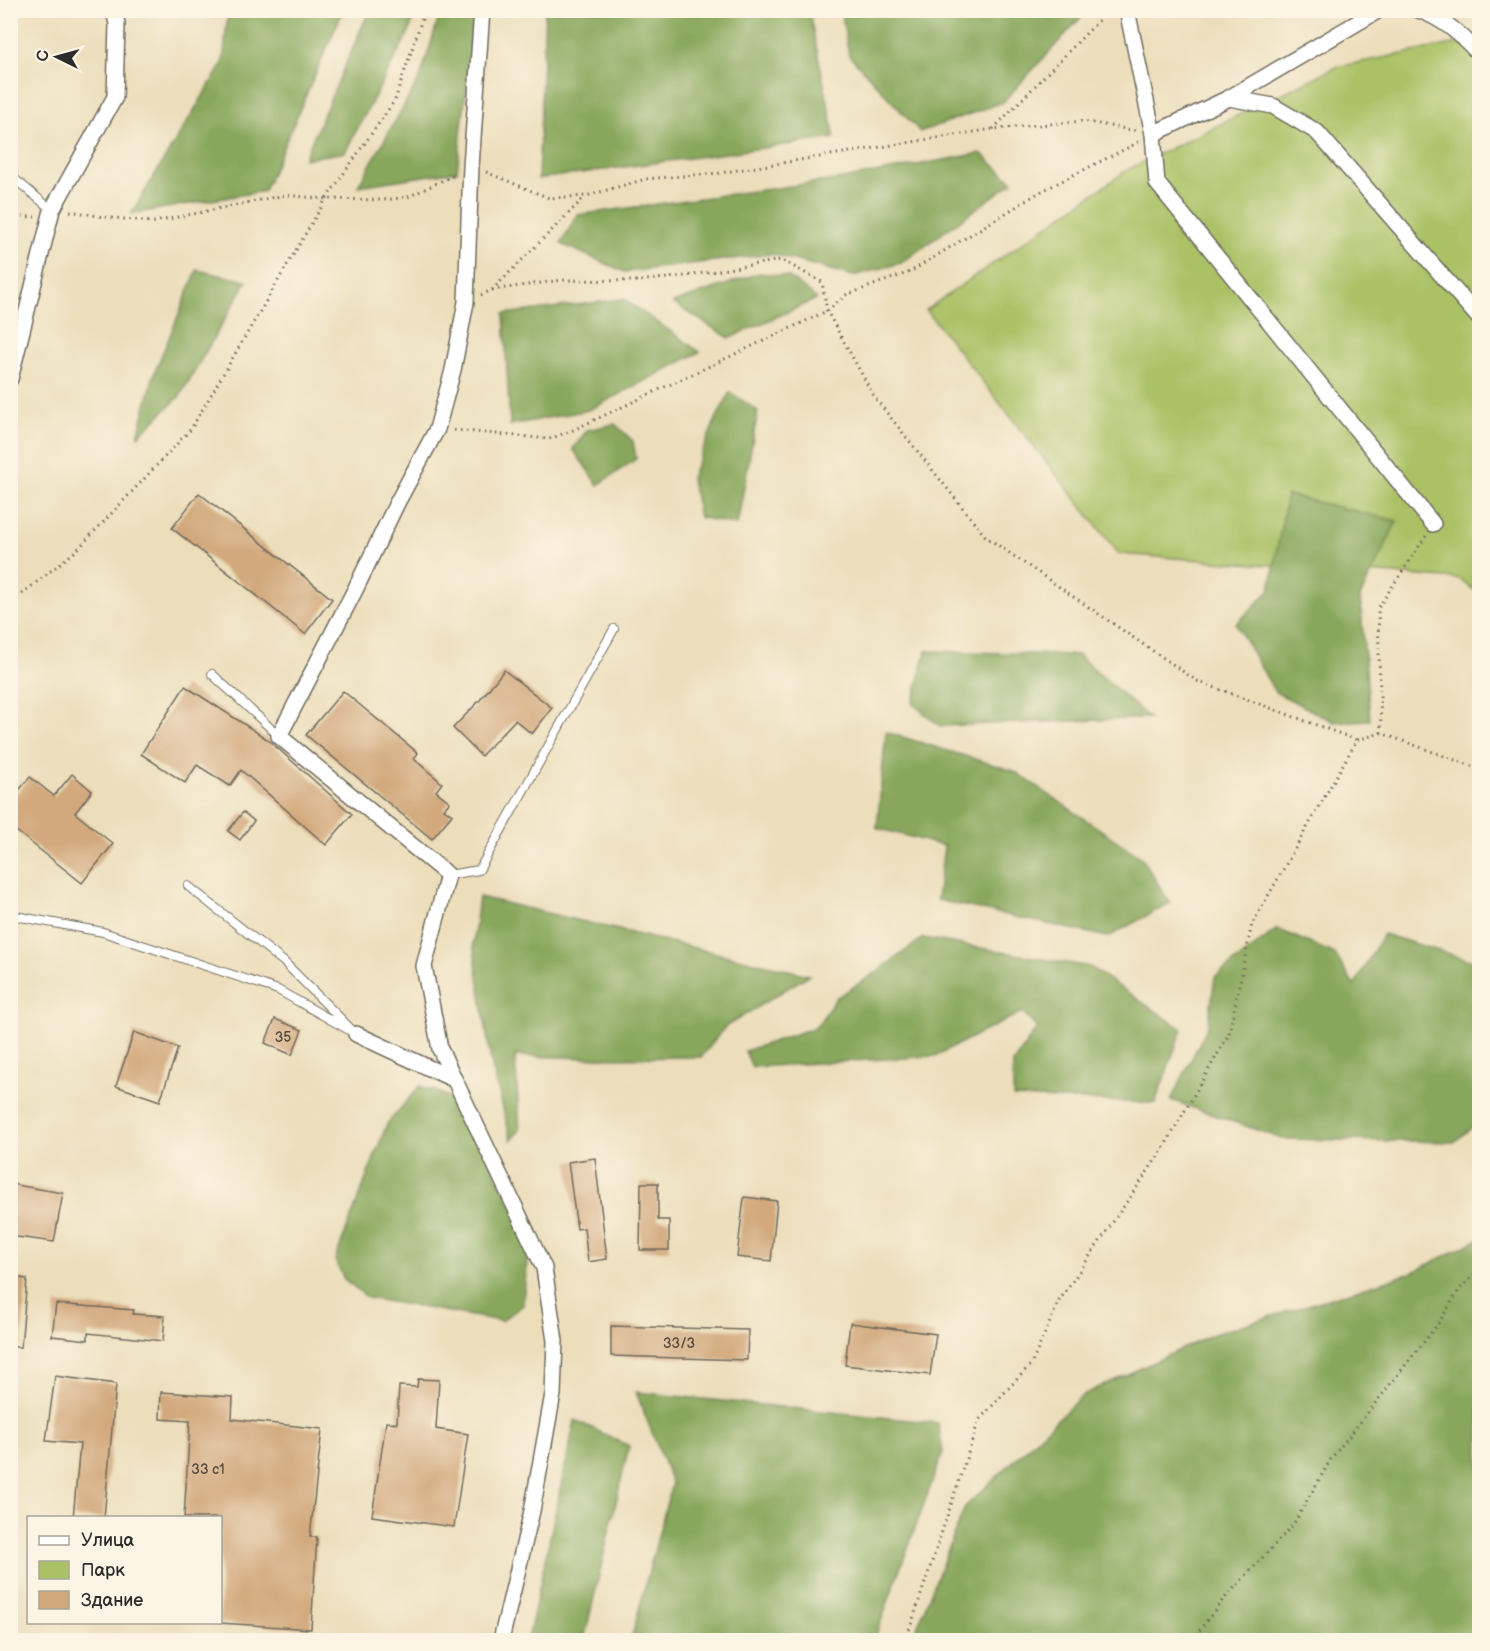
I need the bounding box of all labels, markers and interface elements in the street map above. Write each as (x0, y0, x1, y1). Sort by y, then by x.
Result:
north arrow (27, 27, 87, 87)
text: С (34, 49, 54, 62)
house number: 35 (275, 1029, 291, 1046)
house number: 33/3 (663, 1335, 695, 1352)
house number: 33 с1 (191, 1461, 225, 1478)
legend (27, 1516, 222, 1624)
text: Улица (81, 1530, 135, 1551)
text: Парк (81, 1560, 125, 1581)
text: Здание (81, 1590, 143, 1611)

